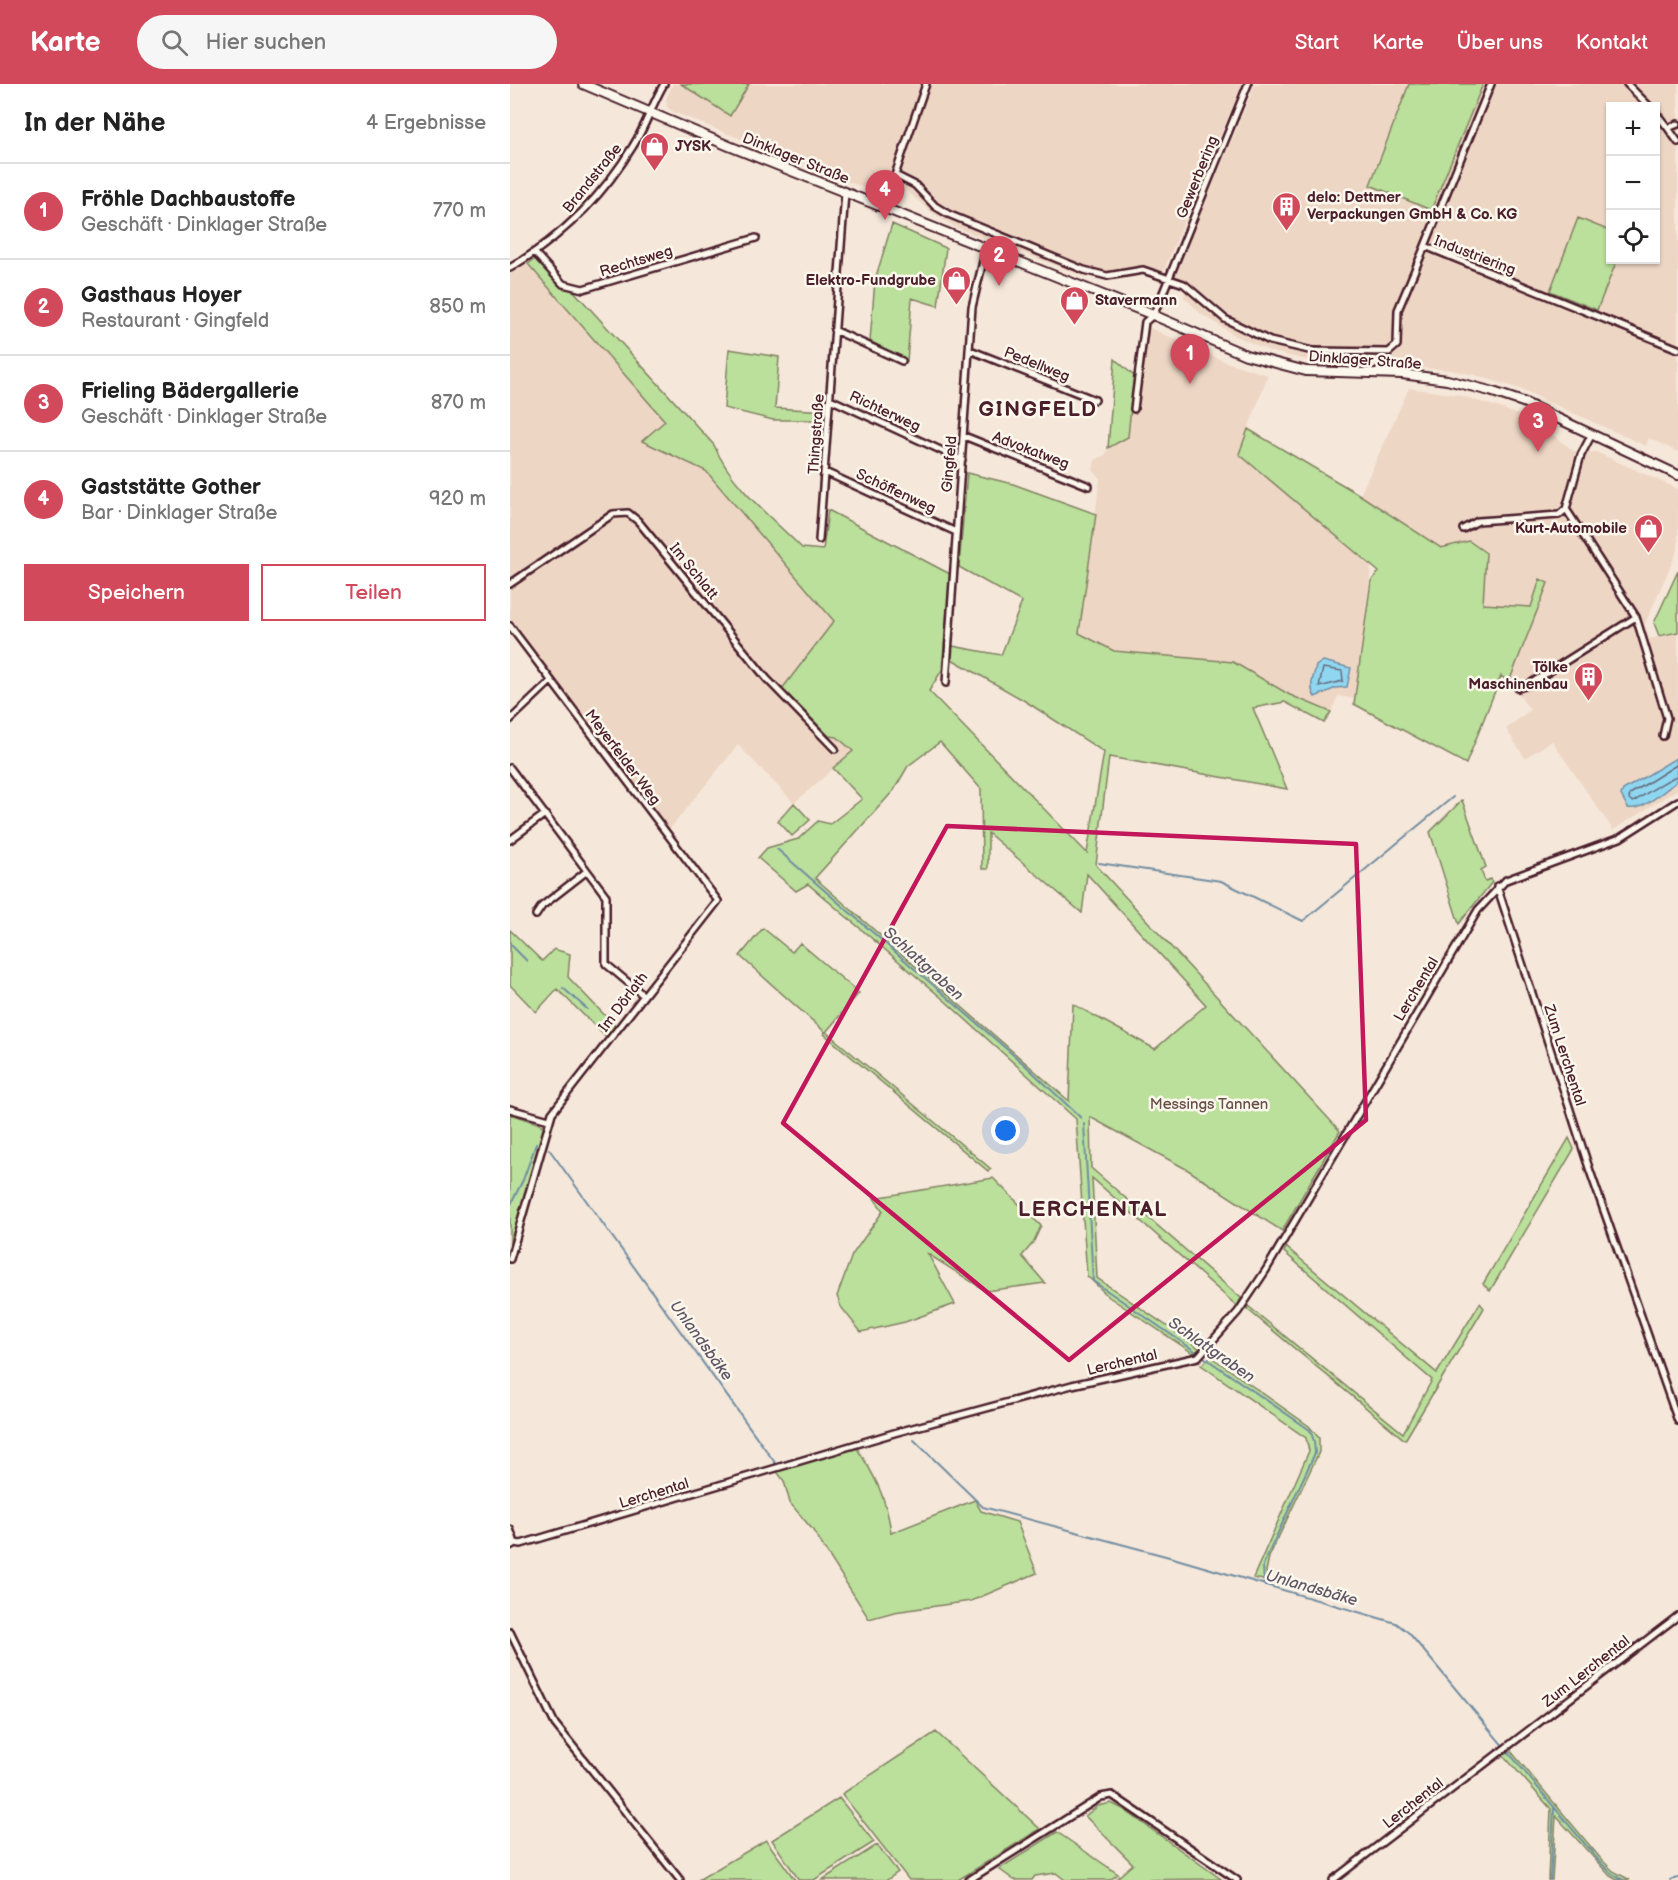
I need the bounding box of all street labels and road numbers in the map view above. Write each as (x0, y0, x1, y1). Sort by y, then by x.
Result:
street label: Dinklager Straße (740, 128, 852, 189)
street label: Gewerbering (1172, 133, 1223, 221)
street label: Brandstraße (559, 140, 626, 217)
street label: Industriering (1431, 231, 1518, 280)
street label: Rechtsweg (597, 241, 675, 282)
street label: Pedellweg (1001, 343, 1073, 386)
street label: Dinklager Straße (1308, 347, 1422, 374)
street label: Richterweg (846, 387, 923, 436)
street label: Thingstraße (804, 393, 829, 475)
street label: Advokatweg (990, 427, 1072, 474)
street label: Gingfeld (938, 435, 961, 493)
street label: Schöffenweg (853, 465, 939, 518)
street label: Im Schlatt (665, 539, 722, 604)
street label: Meyerfelder Weg (580, 706, 665, 809)
street label: Lerchental (1390, 954, 1443, 1025)
street label: Im Dörlath (595, 969, 652, 1036)
street label: Zum Lerchental (1539, 1001, 1590, 1108)
street label: Lerchental (1085, 1345, 1159, 1380)
street label: Lerchental (617, 1474, 691, 1513)
street label: Zum Lerchental (1538, 1631, 1634, 1712)
street label: Lerchental (1379, 1774, 1447, 1833)

